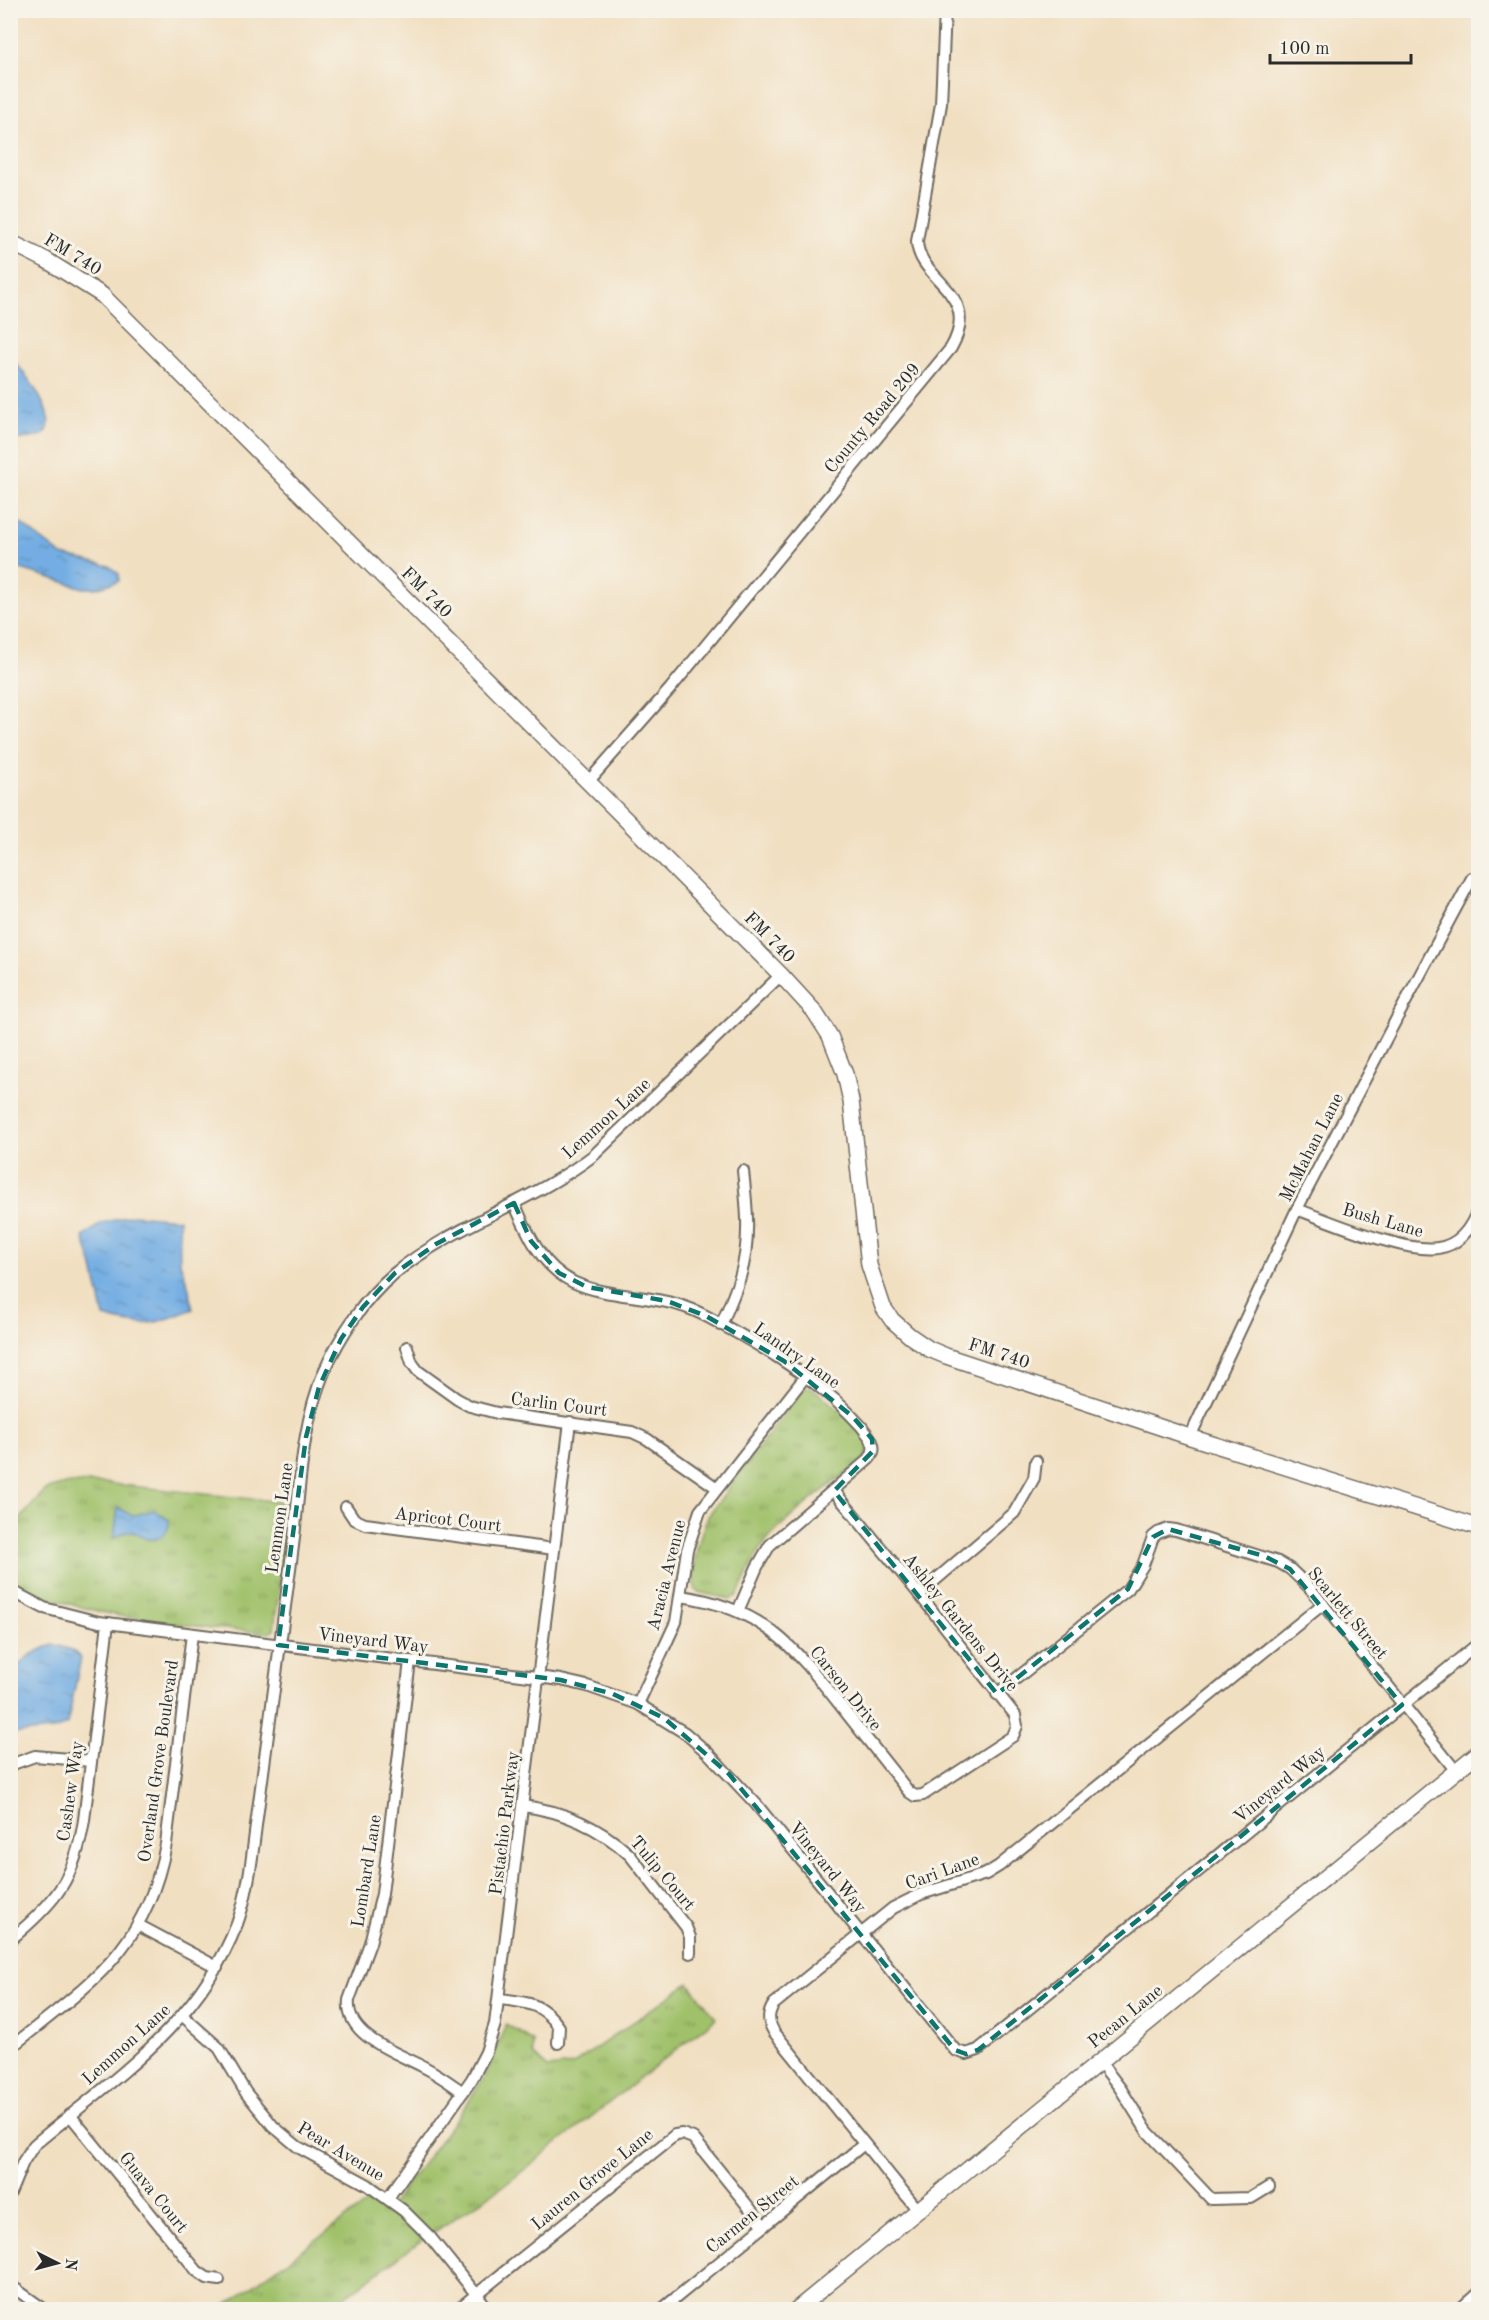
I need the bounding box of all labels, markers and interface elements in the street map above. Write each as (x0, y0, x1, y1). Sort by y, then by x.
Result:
scale bar (1270, 27, 1411, 65)
text: 100 m (1279, 40, 1330, 58)
street label: FM 740 (41, 231, 104, 279)
street label: County Road 209 (822, 360, 924, 477)
street label: FM 740 (397, 564, 455, 622)
street label: FM 740 (740, 909, 798, 967)
street label: Lemmon Lane (559, 1075, 654, 1163)
street label: McMahan Lane (1277, 1090, 1347, 1205)
street label: Bush Lane (1340, 1201, 1425, 1241)
street label: Landry Lane (750, 1319, 843, 1392)
street label: FM 740 (966, 1336, 1032, 1372)
street label: Carlin Court (510, 1390, 608, 1420)
street label: Lemmon Lane (263, 1462, 297, 1575)
street label: Apricot Court (393, 1504, 502, 1535)
street label: Aracia Avenue (644, 1518, 689, 1633)
street label: Ashley Gardens Drive (899, 1550, 1021, 1695)
street label: Scarlett Street (1304, 1564, 1391, 1663)
street label: Vineyard Way (316, 1625, 430, 1657)
street label: Carson Drive (806, 1643, 885, 1734)
street label: Overland Grove Boulevard (136, 1659, 182, 1863)
street label: Cashew Way (55, 1739, 87, 1843)
street label: Vineyard Way (1231, 1742, 1329, 1827)
street label: Pistachio Parkway (487, 1750, 523, 1896)
street label: Lombard Lane (349, 1813, 385, 1929)
street label: Vineyard Way (785, 1819, 870, 1917)
street label: Tulip Court (626, 1833, 698, 1914)
street label: Cari Lane (903, 1850, 982, 1894)
street label: Pecan Lane (1085, 1981, 1166, 2052)
street label: Lemmon Lane (79, 2001, 174, 2089)
street label: Pear Avenue (294, 2119, 387, 2185)
street label: Lauren Grove Lane (529, 2125, 657, 2234)
street label: Guava Court (115, 2149, 191, 2236)
street label: Carmen Street (703, 2172, 802, 2257)
north arrow (27, 2233, 87, 2293)
text: N (61, 2257, 79, 2272)

